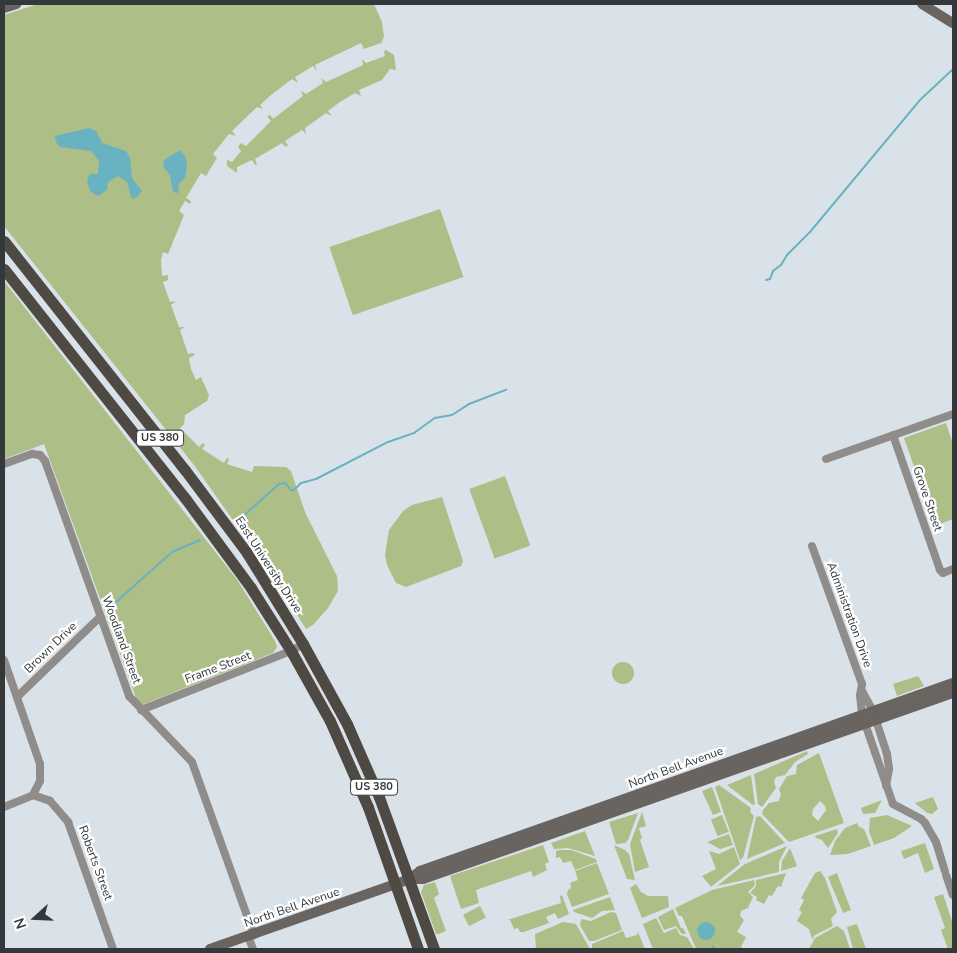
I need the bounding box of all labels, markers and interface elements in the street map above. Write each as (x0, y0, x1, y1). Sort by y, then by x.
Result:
road number: US 380 (135, 429, 185, 446)
street label: Grove Street (909, 465, 945, 533)
street label: East University Drive (232, 514, 304, 616)
street label: Administration Drive (823, 560, 875, 670)
street label: Woodland Street (98, 594, 144, 686)
street label: Brown Drive (22, 619, 80, 677)
street label: Frame Street (183, 649, 253, 687)
street label: North Bell Avenue (627, 744, 725, 792)
road number: US 380 (349, 779, 399, 796)
street label: Roberts Street (75, 824, 115, 902)
street label: North Bell Avenue (242, 885, 342, 931)
north arrow (10, 893, 60, 943)
text: N (10, 915, 31, 931)

